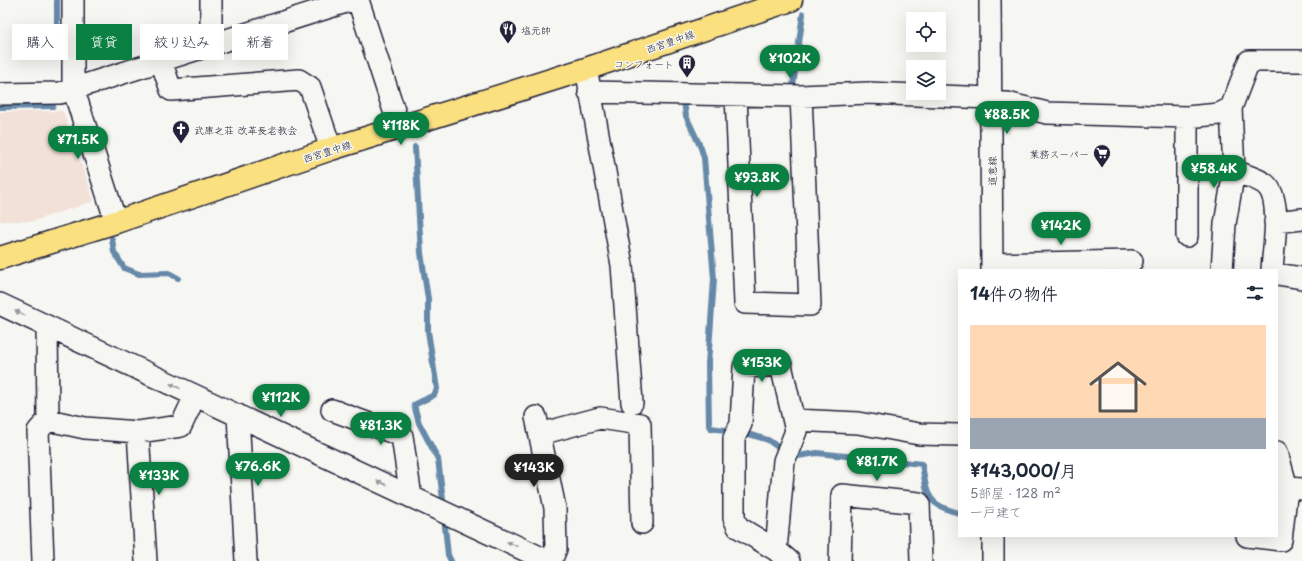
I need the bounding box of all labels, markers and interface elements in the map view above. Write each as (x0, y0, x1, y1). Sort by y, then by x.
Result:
map controls (906, 12, 946, 100)
button: locate (906, 12, 946, 52)
restaurant icon: 塩元帥 (498, 19, 518, 44)
place label: 塩元帥 (521, 22, 551, 37)
chip: 購入 (12, 24, 68, 60)
chip: 賃貸 (76, 24, 132, 60)
chip: 絞り込み (140, 24, 224, 60)
chip: 新着 (232, 24, 288, 60)
street label: 西宮豊中線 (644, 26, 696, 56)
pin: ¥102K (762, 45, 818, 79)
text: ¥102K (769, 48, 811, 67)
building icon: コンフォート (677, 53, 697, 78)
place label: コンフォート (614, 56, 674, 71)
button: layers (906, 60, 946, 100)
pin: ¥88.5K (974, 101, 1040, 135)
text: ¥88.5K (984, 104, 1030, 123)
pin: ¥118K (373, 112, 429, 146)
text: ¥118K (382, 115, 420, 134)
church icon: 武庫之荘 改革長老教会 (171, 119, 191, 144)
place label: 武庫之荘 改革長老教会 (194, 122, 297, 137)
pin: ¥71.5K (45, 126, 111, 160)
text: ¥71.5K (57, 129, 99, 148)
street label: 西宮豊中線 (301, 136, 353, 166)
supermarket icon: 業務スーパー (1092, 143, 1112, 168)
place label: 業務スーパー (1029, 146, 1089, 161)
pin: ¥58.4K (1181, 155, 1247, 189)
street label: 道意線 (984, 156, 999, 186)
text: ¥58.4K (1191, 158, 1237, 177)
pin: ¥93.8K (724, 164, 790, 198)
text: ¥93.8K (734, 167, 780, 186)
pin: ¥142K (1033, 212, 1089, 246)
text: ¥142K (1041, 215, 1082, 234)
text: 14件の物件 (970, 280, 1058, 306)
icon: filters (1244, 282, 1266, 304)
one-way arrow (14, 310, 25, 316)
pin: ¥153K (734, 349, 790, 383)
icon: home (1082, 351, 1154, 423)
text: ¥153K (742, 352, 782, 371)
one-way arrow (170, 383, 181, 389)
pin: ¥112K (253, 384, 309, 418)
text: ¥112K (262, 387, 300, 406)
pin: ¥81.3K (348, 412, 414, 446)
text: ¥81.3K (359, 415, 403, 434)
pin: ¥81.7K (844, 448, 910, 482)
text: ¥81.7K (856, 451, 898, 470)
pin: ¥76.6K (225, 453, 291, 487)
pin: ¥143K (506, 454, 562, 488)
text: ¥76.6K (235, 456, 281, 475)
text: ¥143K (514, 457, 554, 476)
text: ¥143,000/月 (970, 457, 1077, 483)
pin: ¥133K (131, 462, 187, 496)
text: ¥133K (139, 465, 179, 484)
one-way arrow (376, 480, 387, 486)
text: 5部屋 · 128 m² (970, 483, 1061, 502)
text: 一戸建て (970, 502, 1022, 521)
one-way arrow (507, 541, 518, 547)

